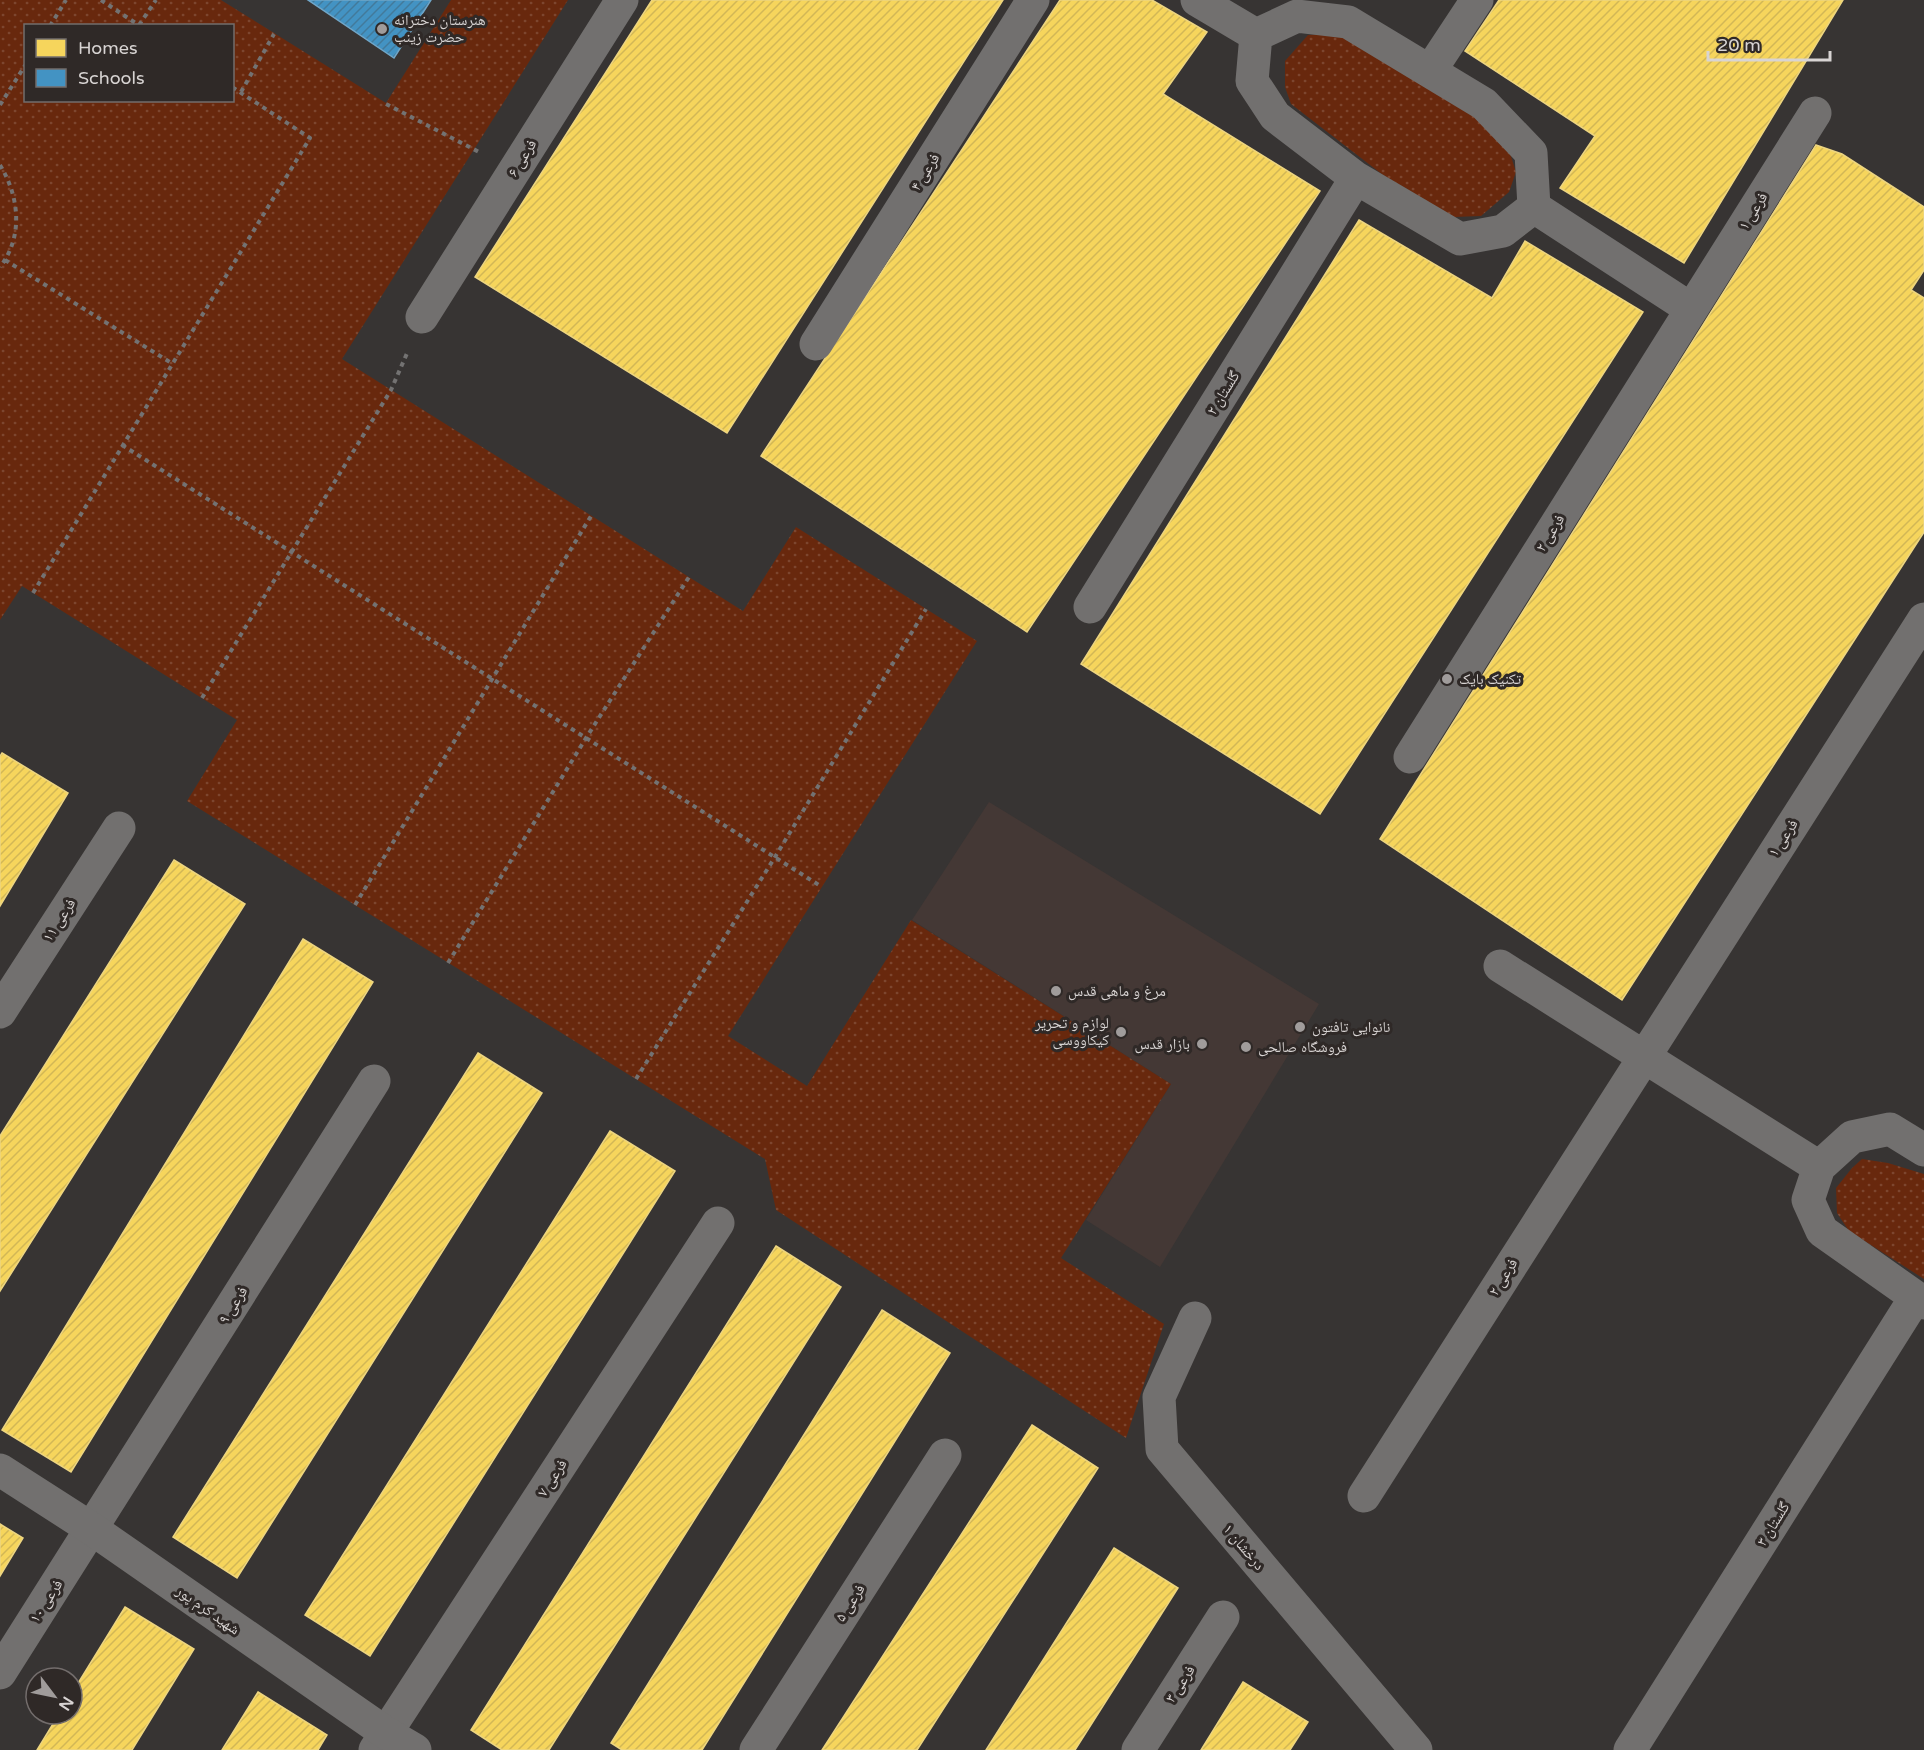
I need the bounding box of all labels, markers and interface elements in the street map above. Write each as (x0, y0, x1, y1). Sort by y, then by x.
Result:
place label: هنرستان دخترانه حضرت زینب (394, 11, 486, 46)
marker: هنرستان دخترانه حضرت زینب (375, 22, 389, 36)
legend (24, 24, 234, 102)
scale bar (1708, 24, 1830, 62)
text: 20 m (1717, 34, 1761, 56)
text: Homes (78, 37, 138, 59)
text: Schools (78, 67, 145, 89)
street label: فرعی ۶ (504, 136, 541, 181)
street label: فرعی ۴ (907, 150, 944, 195)
street label: فرعی ۱ (1735, 189, 1772, 234)
street label: گلستان ۲ (1203, 367, 1245, 419)
street label: فرعی ۲ (1532, 511, 1569, 556)
place label: تکنیک بایک (1459, 670, 1522, 688)
marker: تکنیک بایک (1440, 672, 1454, 686)
street label: فرعی ۱ (1764, 816, 1803, 861)
street label: فرعی ۱۱ (38, 895, 80, 945)
place label: مرغ و ماهی قدس (1068, 982, 1166, 1001)
marker: مرغ و ماهی قدس (1049, 984, 1063, 998)
place label: لوازم و تحریر کیکاووسی (1034, 1014, 1109, 1050)
place label: نانوایی تافتون (1312, 1018, 1390, 1037)
marker: نانوایی تافتون (1293, 1020, 1307, 1034)
marker: لوازم و تحریر کیکاووسی (1114, 1025, 1128, 1039)
place label: بازار قدس (1134, 1035, 1190, 1054)
marker: بازار قدس (1195, 1037, 1209, 1051)
place label: فروشگاه صالحی (1258, 1038, 1347, 1057)
marker: فروشگاه صالحی (1239, 1040, 1253, 1054)
street label: فرعی ۲ (1485, 1255, 1522, 1300)
street label: فرعی ۹ (215, 1283, 252, 1328)
street label: فرعی ۷ (533, 1456, 572, 1501)
street label: گلستان ۳ (1753, 1498, 1795, 1550)
street label: درخشان ۱ (1219, 1520, 1268, 1574)
street label: فرعی ۱۰ (25, 1576, 67, 1626)
street label: شهید کرم پور (171, 1581, 243, 1639)
street label: فرعی ۵ (831, 1581, 870, 1626)
street label: فرعی ۳ (1161, 1662, 1200, 1707)
north arrow (24, 1666, 84, 1726)
text: N (54, 1693, 78, 1714)

